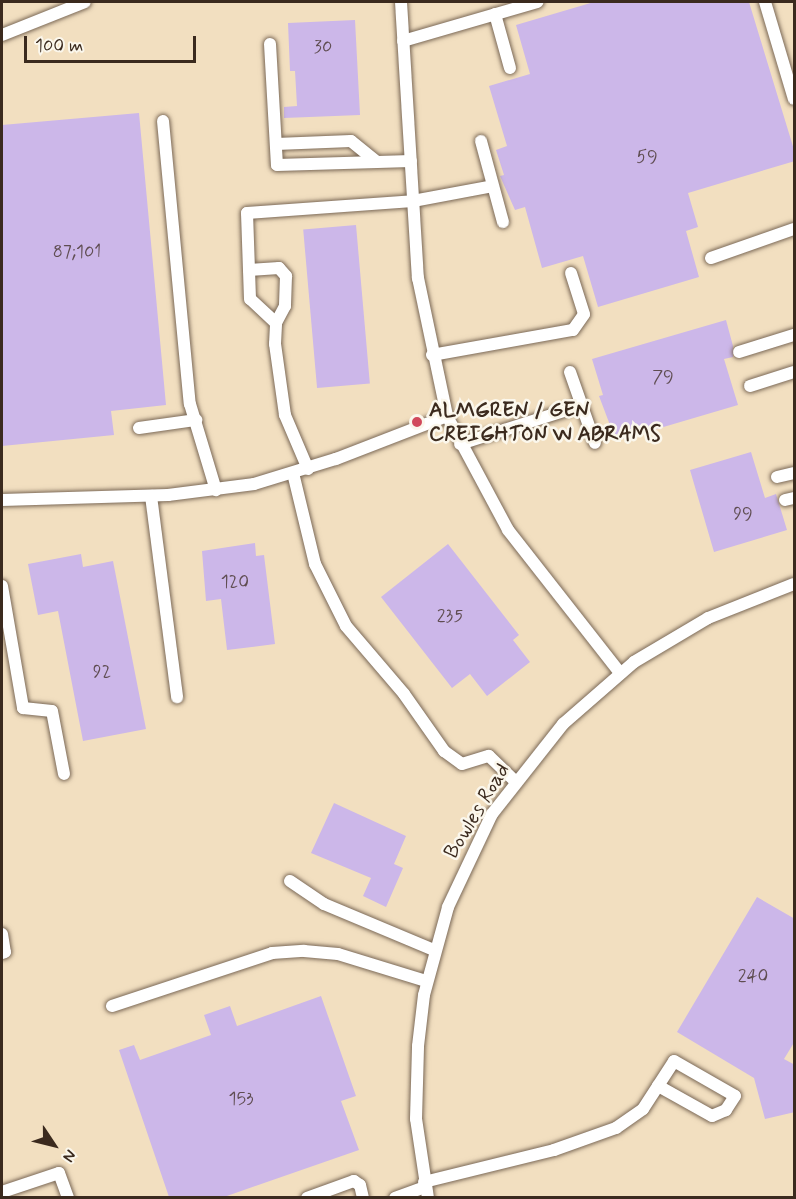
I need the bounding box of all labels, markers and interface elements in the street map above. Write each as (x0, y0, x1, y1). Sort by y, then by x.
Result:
scale bar (27, 24, 200, 62)
text: 100 m (35, 34, 83, 58)
house number: 30 (314, 36, 332, 58)
house number: 59 (636, 146, 658, 168)
house number: 87;101 (53, 241, 101, 263)
house number: 79 (652, 366, 674, 388)
place label: ALMGREN / GEN CREIGHTON W ABRAMS (429, 397, 658, 447)
marker: ALMGREN / GEN CREIGHTON W ABRAMS (410, 415, 424, 429)
house number: 99 (733, 503, 753, 525)
house number: 120 (221, 571, 249, 593)
house number: 235 (437, 605, 463, 627)
house number: 92 (93, 661, 111, 683)
street label: Bowles Road (439, 759, 515, 863)
house number: 240 (738, 965, 768, 987)
house number: 153 (229, 1088, 253, 1110)
north arrow (24, 1115, 84, 1175)
text: N (57, 1145, 81, 1166)

